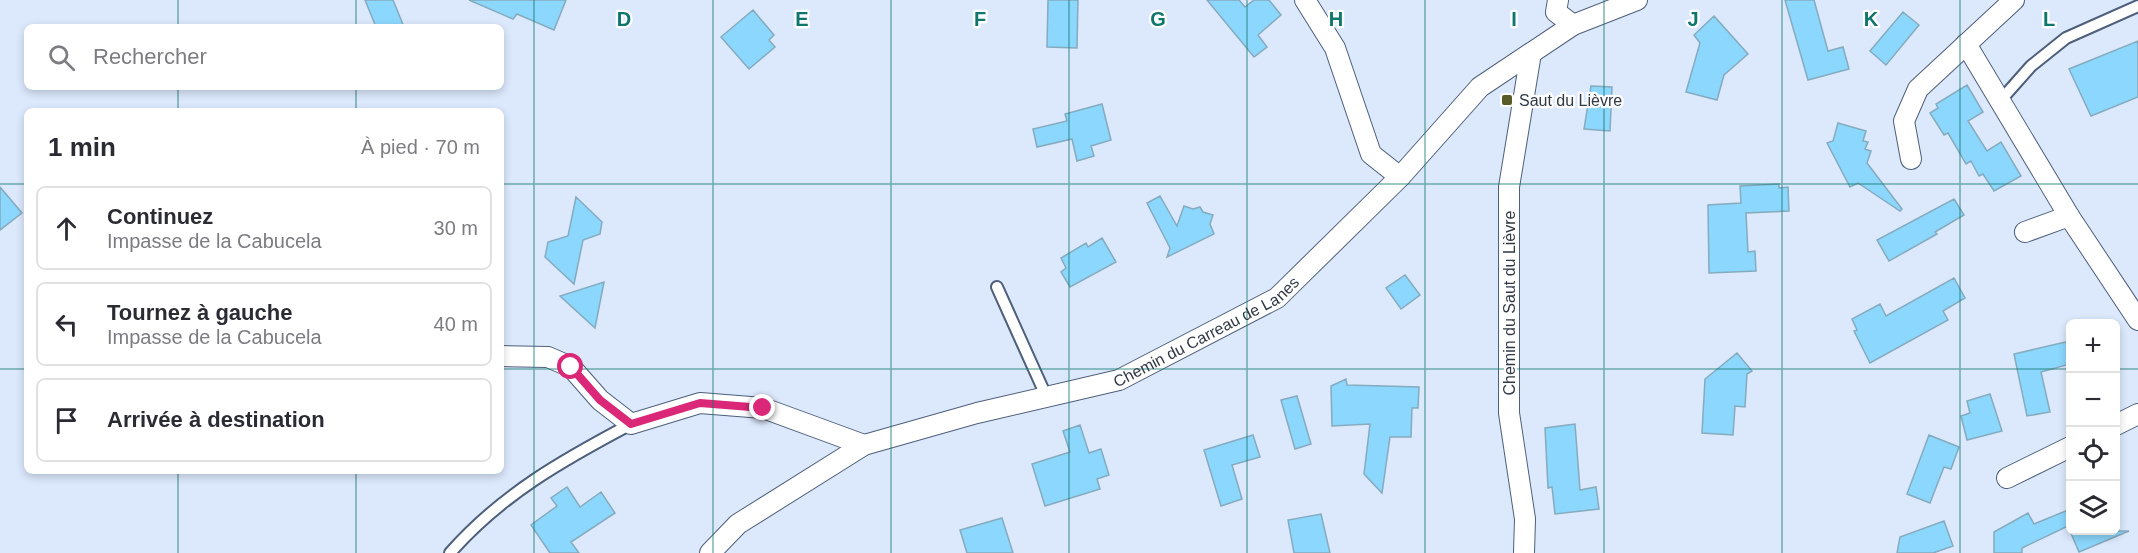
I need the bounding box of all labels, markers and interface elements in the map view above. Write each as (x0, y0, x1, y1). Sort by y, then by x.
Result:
text: D (617, 8, 631, 30)
text: E (795, 8, 809, 30)
text: F (974, 8, 986, 30)
text: G (1150, 8, 1166, 30)
text: H (1329, 8, 1343, 30)
text: I (1511, 8, 1517, 30)
text: J (1687, 8, 1699, 30)
text: K (1864, 8, 1879, 30)
text: L (2043, 8, 2055, 30)
search box (24, 24, 504, 90)
icon: search (45, 41, 78, 74)
text: Rechercher (93, 44, 207, 69)
place label: Saut du Lièvre (1519, 92, 1622, 109)
marker: Saut du Lièvre (1500, 93, 1514, 107)
text: 1 min (48, 132, 116, 162)
text: À pied · 70 m (361, 136, 480, 158)
text: Continuez (107, 204, 213, 229)
street label: Chemin du Saut du Lièvre (1501, 210, 1518, 396)
icon: ahead (50, 212, 83, 245)
text: 30 m (434, 217, 478, 239)
text: Impasse de la Cabucela (107, 230, 322, 252)
street label: Chemin du Carreau de Lanes (1110, 273, 1302, 390)
text: Tournez à gauche (107, 300, 292, 325)
icon: left (50, 308, 83, 341)
text: 40 m (434, 313, 478, 335)
map controls (2066, 319, 2120, 535)
button: + (2066, 319, 2120, 373)
text: Impasse de la Cabucela (107, 326, 322, 348)
route start (557, 353, 583, 379)
button: − (2066, 373, 2120, 427)
route end (749, 394, 775, 420)
icon: arrive (50, 404, 83, 437)
text: Arrivée à destination (107, 407, 325, 432)
button: locate (2066, 427, 2120, 481)
button: layers (2066, 481, 2120, 535)

